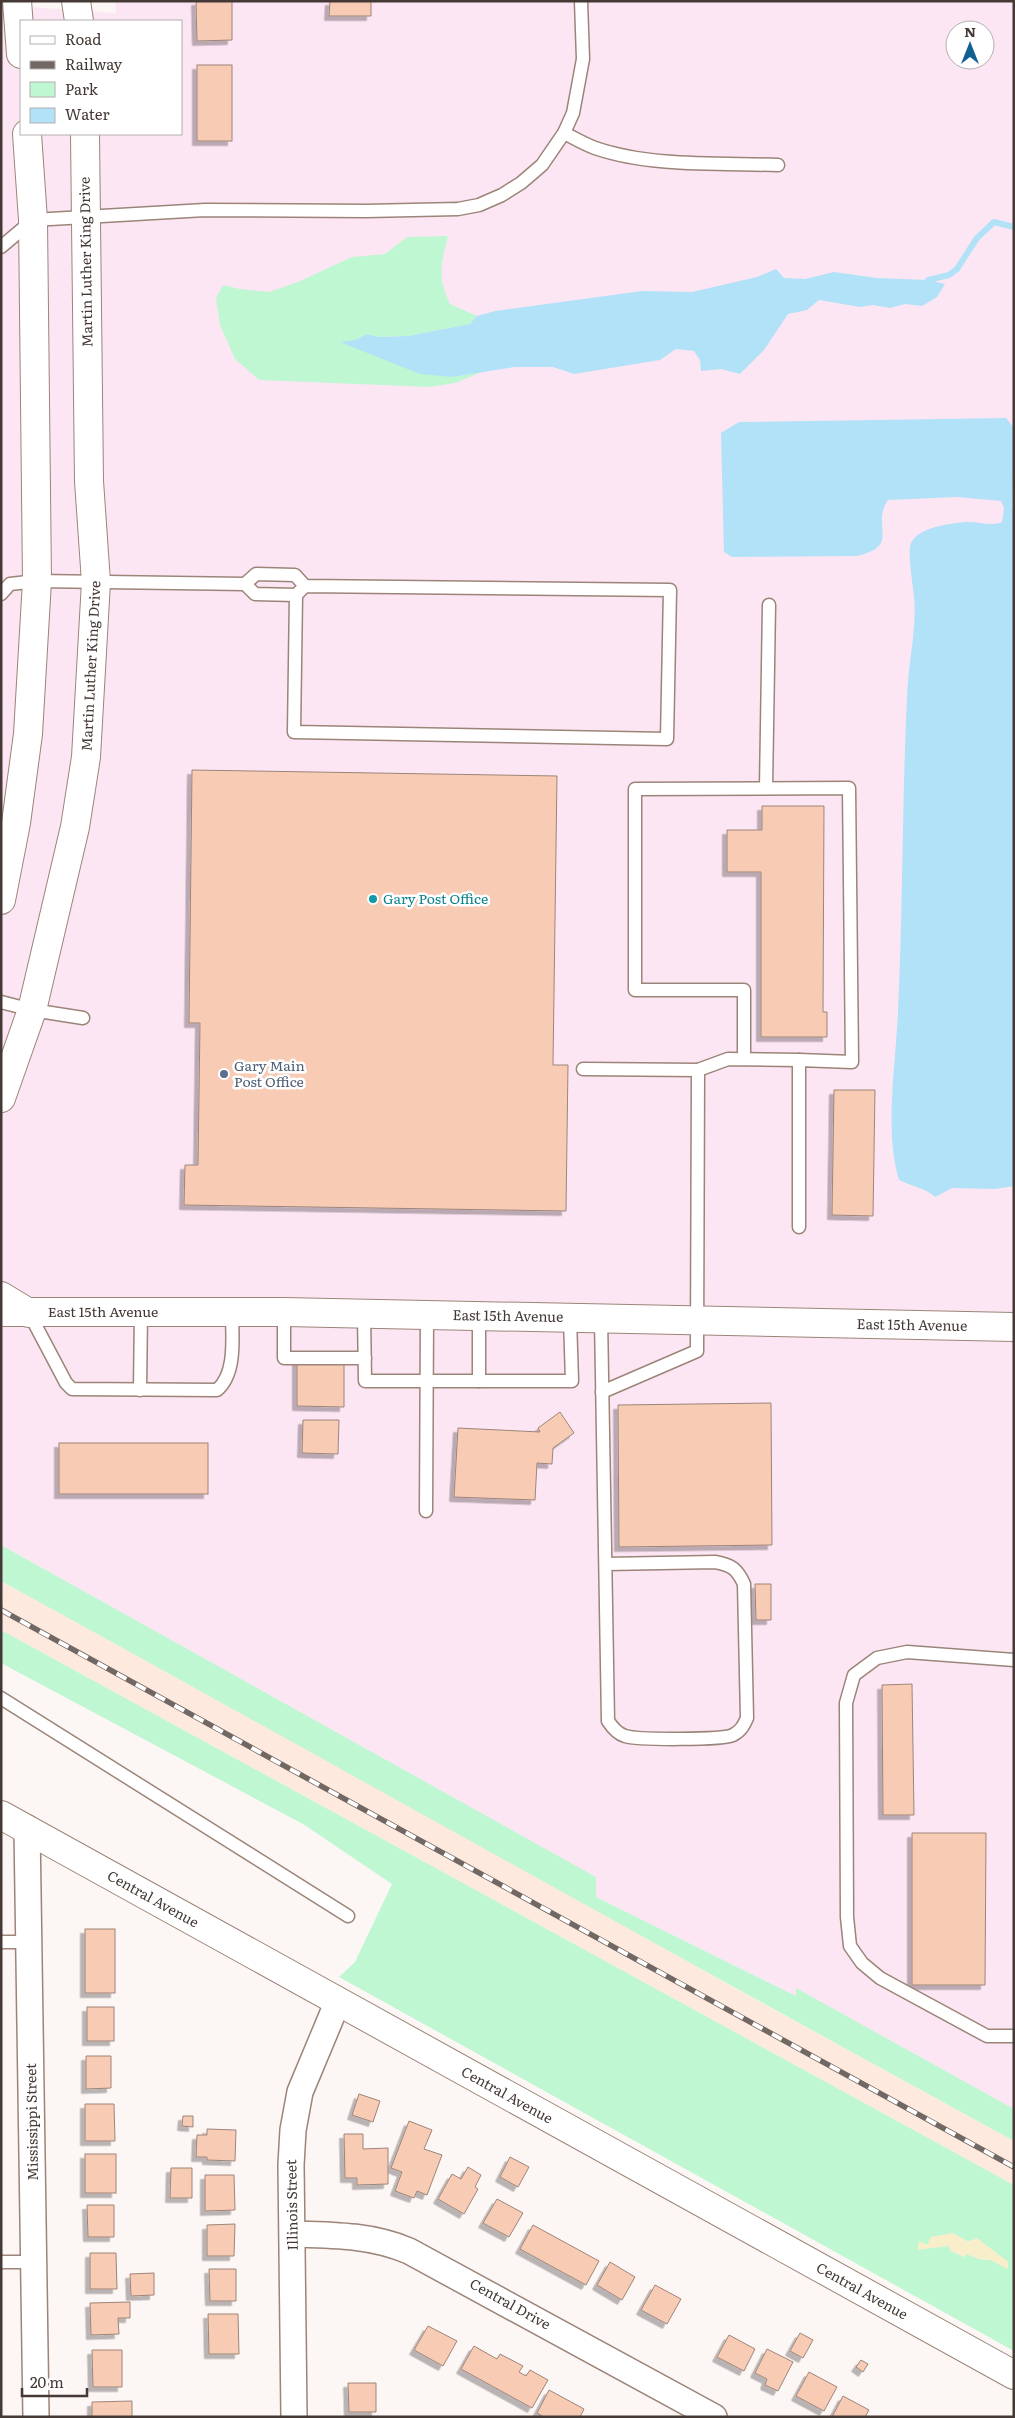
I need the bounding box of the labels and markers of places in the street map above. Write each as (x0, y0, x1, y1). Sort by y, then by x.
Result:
place label: Gary Post Office (383, 888, 488, 908)
marker: Gary Post Office (367, 893, 379, 905)
place label: Gary Main Post Office (234, 1055, 305, 1091)
marker: Gary Main Post Office (218, 1068, 230, 1080)

